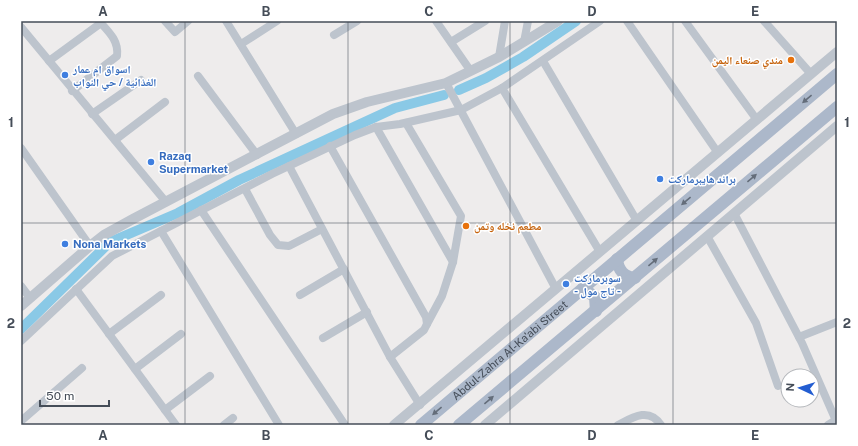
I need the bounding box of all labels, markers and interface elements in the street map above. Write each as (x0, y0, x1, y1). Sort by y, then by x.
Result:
text: A (98, 4, 108, 19)
text: B (262, 4, 271, 19)
text: C (424, 4, 434, 19)
text: D (587, 4, 597, 19)
text: E (751, 4, 759, 19)
place label: مندي صنعاء اليمن (712, 54, 783, 69)
marker: مندي صنعاء اليمن (786, 55, 796, 65)
place label: اسواق ام عمار الغذائية / حي النواب (72, 63, 156, 91)
marker: اسواق ام عمار الغذائية / حي النواب (60, 70, 70, 80)
one-way arrow (802, 95, 813, 104)
text: 1 (8, 115, 14, 130)
text: 1 (844, 115, 850, 130)
place label: Razaq Supermarket (159, 150, 229, 175)
marker: Razaq Supermarket (146, 157, 156, 167)
place label: براند هايبرماركت (668, 173, 736, 186)
marker: براند هايبرماركت (655, 174, 665, 184)
one-way arrow (747, 174, 758, 183)
one-way arrow (681, 197, 692, 206)
place label: مطعم نخله وتمن (474, 220, 541, 234)
marker: مطعم نخله وتمن (461, 221, 471, 231)
place label: Nona Markets (73, 238, 147, 250)
marker: Nona Markets (60, 239, 70, 249)
one-way arrow (648, 258, 659, 267)
place label: سوبرماركت - تاج مول - (574, 272, 621, 299)
marker: سوبرماركت - تاج مول - (561, 279, 571, 289)
street label: Abdul-Zahra Al-Ka'abi Street (450, 298, 570, 402)
text: 2 (7, 316, 15, 331)
text: 2 (843, 316, 851, 331)
north arrow (780, 368, 820, 408)
scale bar (40, 382, 109, 408)
text: N (784, 383, 796, 392)
text: 50 m (46, 389, 74, 403)
one-way arrow (484, 395, 495, 404)
one-way arrow (432, 407, 443, 416)
text: A (98, 428, 108, 443)
text: B (262, 428, 271, 443)
text: C (424, 428, 434, 443)
text: D (587, 428, 597, 443)
text: E (751, 428, 759, 443)

